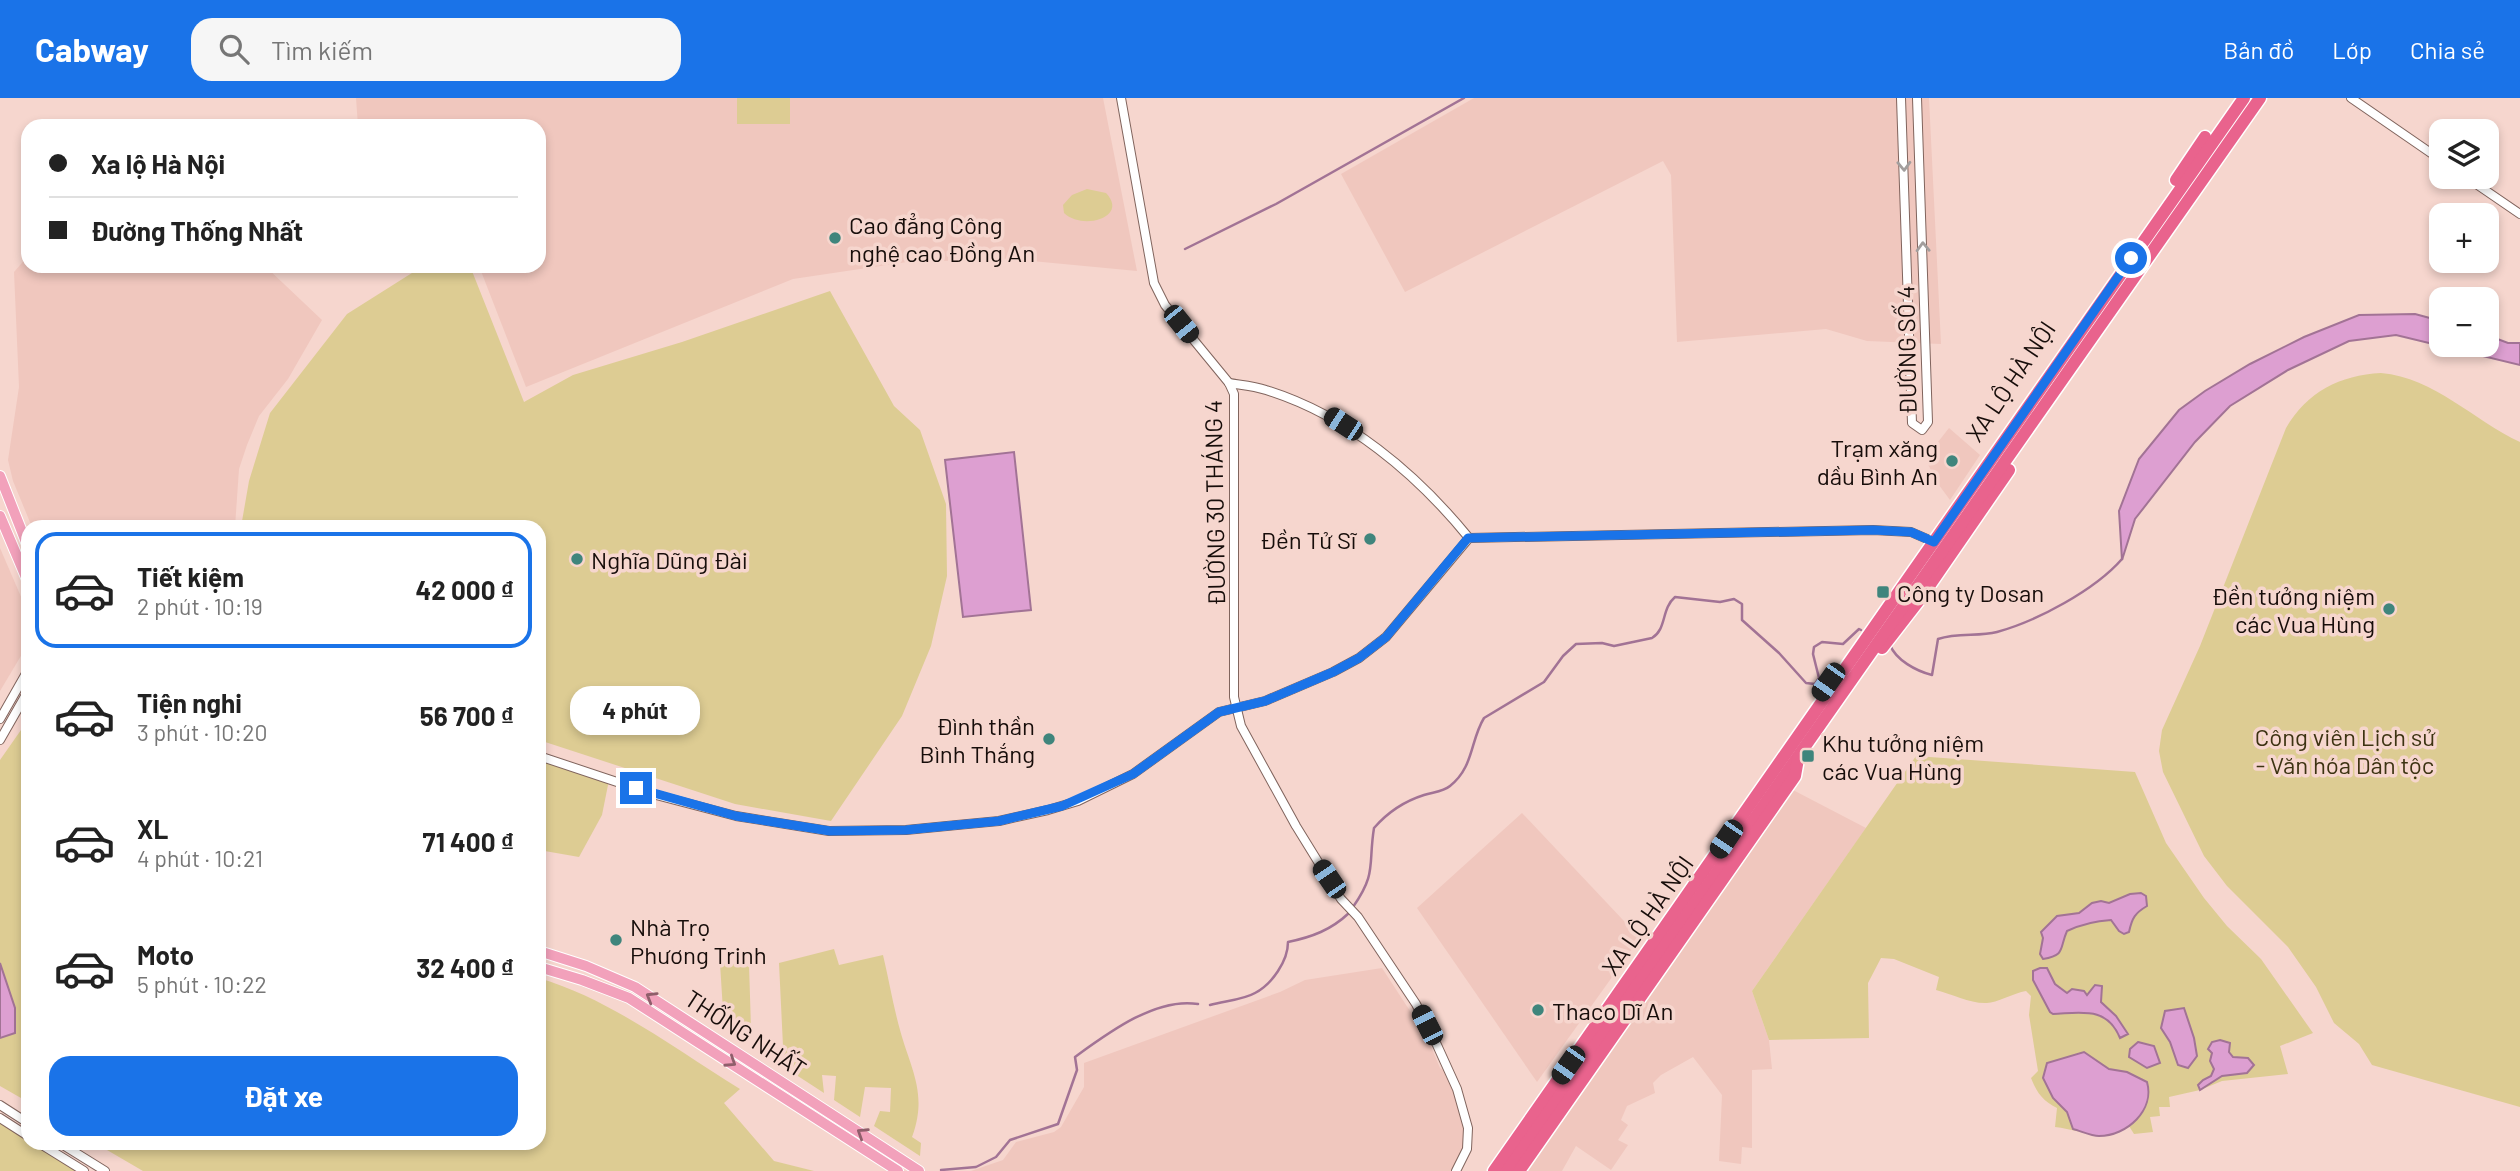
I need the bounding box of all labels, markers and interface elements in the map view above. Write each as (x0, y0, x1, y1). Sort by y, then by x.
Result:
search box (191, 18, 681, 81)
text: Cabway (35, 29, 149, 69)
icon: search (215, 30, 253, 68)
text: Tìm kiếm (271, 34, 373, 65)
text: Bản đồ (2223, 35, 2294, 64)
text: Lớp (2332, 35, 2372, 64)
text: Chia sẻ (2410, 35, 2485, 64)
map controls (2429, 119, 2499, 357)
button: layers (2429, 119, 2499, 189)
text: Xa lộ Hà Nội (91, 148, 225, 179)
one-way arrow (1896, 161, 1911, 172)
button: + (2429, 203, 2499, 273)
place label: Cao đẳng Công nghệ cao Đồng An (849, 210, 1035, 267)
text: Đường Thống Nhất (91, 215, 303, 246)
marker: Cao đẳng Công nghệ cao Đồng An (827, 230, 843, 246)
one-way arrow (1915, 241, 1930, 252)
route start (2115, 242, 2147, 274)
street label: ĐƯỜNG SỐ 4 (1890, 285, 1922, 415)
button: − (2429, 287, 2499, 357)
car (1160, 301, 1203, 347)
street label: XA LỘ HÀ NỘI (1959, 315, 2061, 447)
street label: ĐƯỜNG 30 THÁNG 4 (1198, 400, 1230, 606)
car (1320, 404, 1367, 444)
place label: Trạm xăng dầu Bình An (1817, 433, 1938, 490)
marker: Trạm xăng dầu Bình An (1944, 453, 1960, 469)
place label: Đền Tử Sĩ (1260, 525, 1358, 554)
marker: Đền Tử Sĩ (1362, 531, 1378, 547)
place label: Nghĩa Dũng Đài (591, 545, 748, 574)
marker: Nghĩa Dũng Đài (569, 551, 585, 567)
icon: car (53, 559, 116, 622)
text: Tiết kiệm (137, 561, 244, 592)
text: 42 000 ₫ (416, 574, 514, 605)
place label: Công ty Dosan (1897, 578, 2044, 607)
place label: Đền tưởng niệm các Vua Hùng (2211, 581, 2375, 638)
marker: Công ty Dosan (1875, 584, 1891, 600)
text: 2 phút · 10:19 (137, 592, 263, 620)
marker: Đền tưởng niệm các Vua Hùng (2381, 601, 2397, 617)
car (1808, 659, 1849, 705)
icon: car (53, 685, 116, 748)
callout: 4 phút (571, 686, 701, 736)
text: Tiện nghi (137, 687, 242, 718)
text: 4 phút (602, 696, 668, 724)
text: 56 700 ₫ (420, 700, 514, 731)
place label: Đình thần Bình Thắng (920, 711, 1035, 768)
text: 3 phút · 10:20 (137, 718, 267, 746)
park label: Công viên Lịch sử - Văn hóa Dân tộc (2255, 722, 2436, 779)
place label: Khu tưởng niệm các Vua Hùng (1822, 728, 1984, 785)
marker: Đình thần Bình Thắng (1041, 731, 1057, 747)
marker: Khu tưởng niệm các Vua Hùng (1800, 748, 1816, 764)
route end (620, 772, 652, 804)
icon: car (53, 811, 116, 874)
text: XL (137, 813, 168, 844)
car (1706, 816, 1747, 862)
text: 71 400 ₫ (423, 826, 514, 857)
text: 4 phút · 10:21 (137, 844, 263, 872)
street label: XA LỘ HÀ NỘI (1595, 850, 1699, 980)
car (1309, 856, 1350, 902)
place label: Nhà Trọ Phương Trinh (630, 912, 767, 969)
marker: Nhà Trọ Phương Trinh (608, 932, 624, 948)
icon: car (53, 937, 116, 1000)
text: Moto (137, 939, 194, 970)
text: 32 400 ₫ (416, 952, 514, 983)
text: 5 phút · 10:22 (137, 970, 267, 998)
street label: THỐNG NHẤT (680, 983, 812, 1083)
one-way arrow (645, 992, 658, 1005)
place label: Thaco Dĩ An (1552, 996, 1673, 1025)
car (1409, 1002, 1446, 1048)
marker: Thaco Dĩ An (1530, 1002, 1546, 1018)
car (1548, 1042, 1589, 1088)
one-way arrow (723, 1054, 736, 1067)
button: Đặt xe (49, 1056, 518, 1136)
one-way arrow (857, 1128, 870, 1141)

